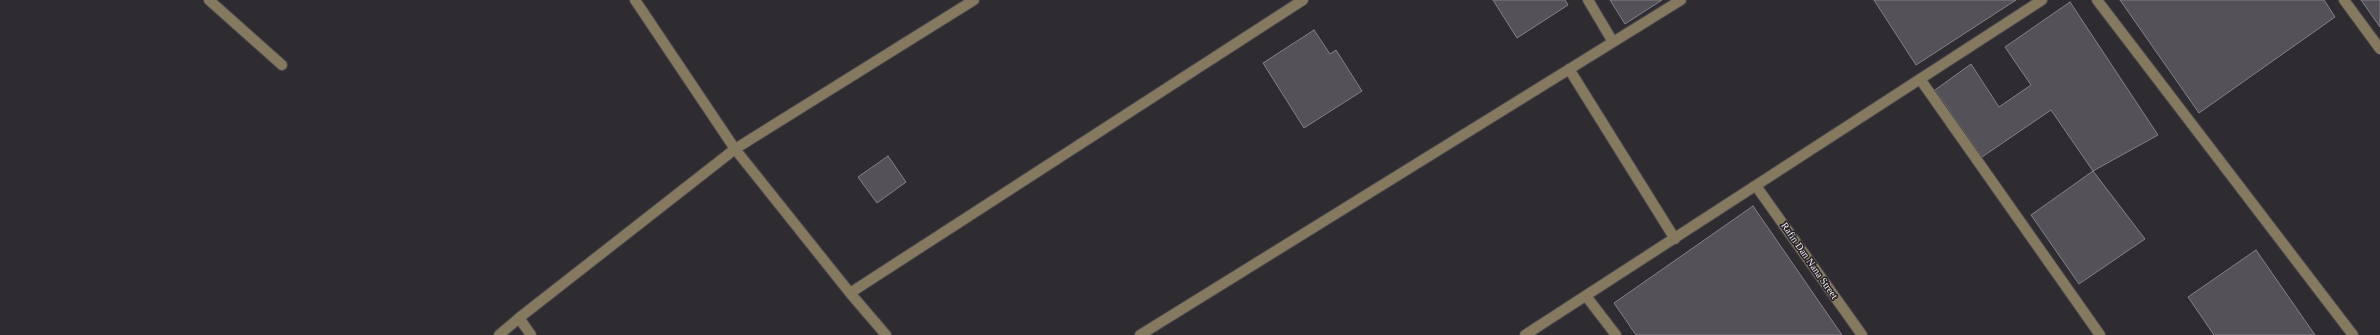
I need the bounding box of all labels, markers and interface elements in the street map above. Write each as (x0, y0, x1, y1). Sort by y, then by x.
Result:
street label: Rafin Dan Nana Street (1778, 220, 1840, 302)

